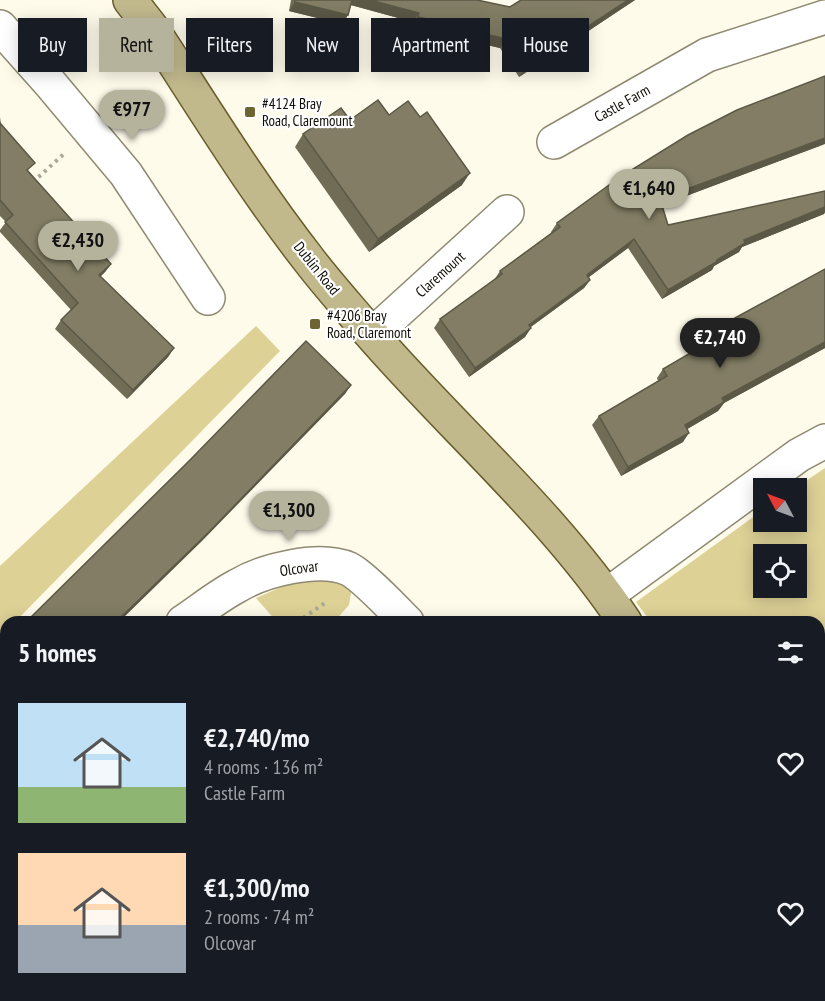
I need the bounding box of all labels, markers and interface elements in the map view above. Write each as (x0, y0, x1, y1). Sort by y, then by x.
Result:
chip: Buy (18, 18, 87, 72)
chip: Rent (99, 18, 174, 72)
chip: Filters (186, 18, 273, 72)
chip: New (285, 18, 359, 72)
chip: Apartment (371, 18, 490, 72)
chip: House (502, 18, 589, 72)
street label: Castle Farm (591, 80, 653, 126)
pin: €977 (96, 90, 168, 141)
place label: #4124 Bray Road, Claremount (262, 94, 353, 130)
text: €977 (113, 96, 151, 122)
marker: #4124 Bray Road, Claremount (243, 105, 257, 119)
pin: €1,640 (600, 169, 698, 220)
text: €1,640 (623, 175, 675, 201)
pin: €2,430 (29, 221, 127, 272)
text: €2,430 (52, 227, 104, 253)
street label: Dublin Road (290, 238, 344, 298)
street label: Claremount (411, 247, 469, 301)
place label: #4206 Bray Road, Claremont (327, 306, 411, 342)
marker: #4206 Bray Road, Claremont (308, 317, 322, 331)
pin: €2,740 (671, 318, 769, 369)
text: €2,740 (694, 324, 746, 350)
north arrow (753, 478, 807, 532)
map controls (753, 478, 807, 598)
pin: €1,300 (240, 491, 338, 542)
text: €1,300 (263, 497, 315, 523)
button: locate (753, 544, 807, 598)
street label: Olcovar (278, 556, 321, 580)
text: 5 homes (18, 636, 96, 669)
icon: filters (774, 636, 807, 669)
text: €2,740/mo (204, 721, 310, 754)
icon: home (66, 727, 138, 799)
icon: heart (774, 747, 807, 780)
text: 4 rooms · 136 m² (204, 754, 323, 780)
text: Castle Farm (204, 780, 285, 806)
text: €1,300/mo (204, 871, 310, 904)
icon: home (66, 877, 138, 949)
icon: heart (774, 897, 807, 930)
text: 2 rooms · 74 m² (204, 904, 314, 930)
text: Olcovar (204, 930, 256, 956)

